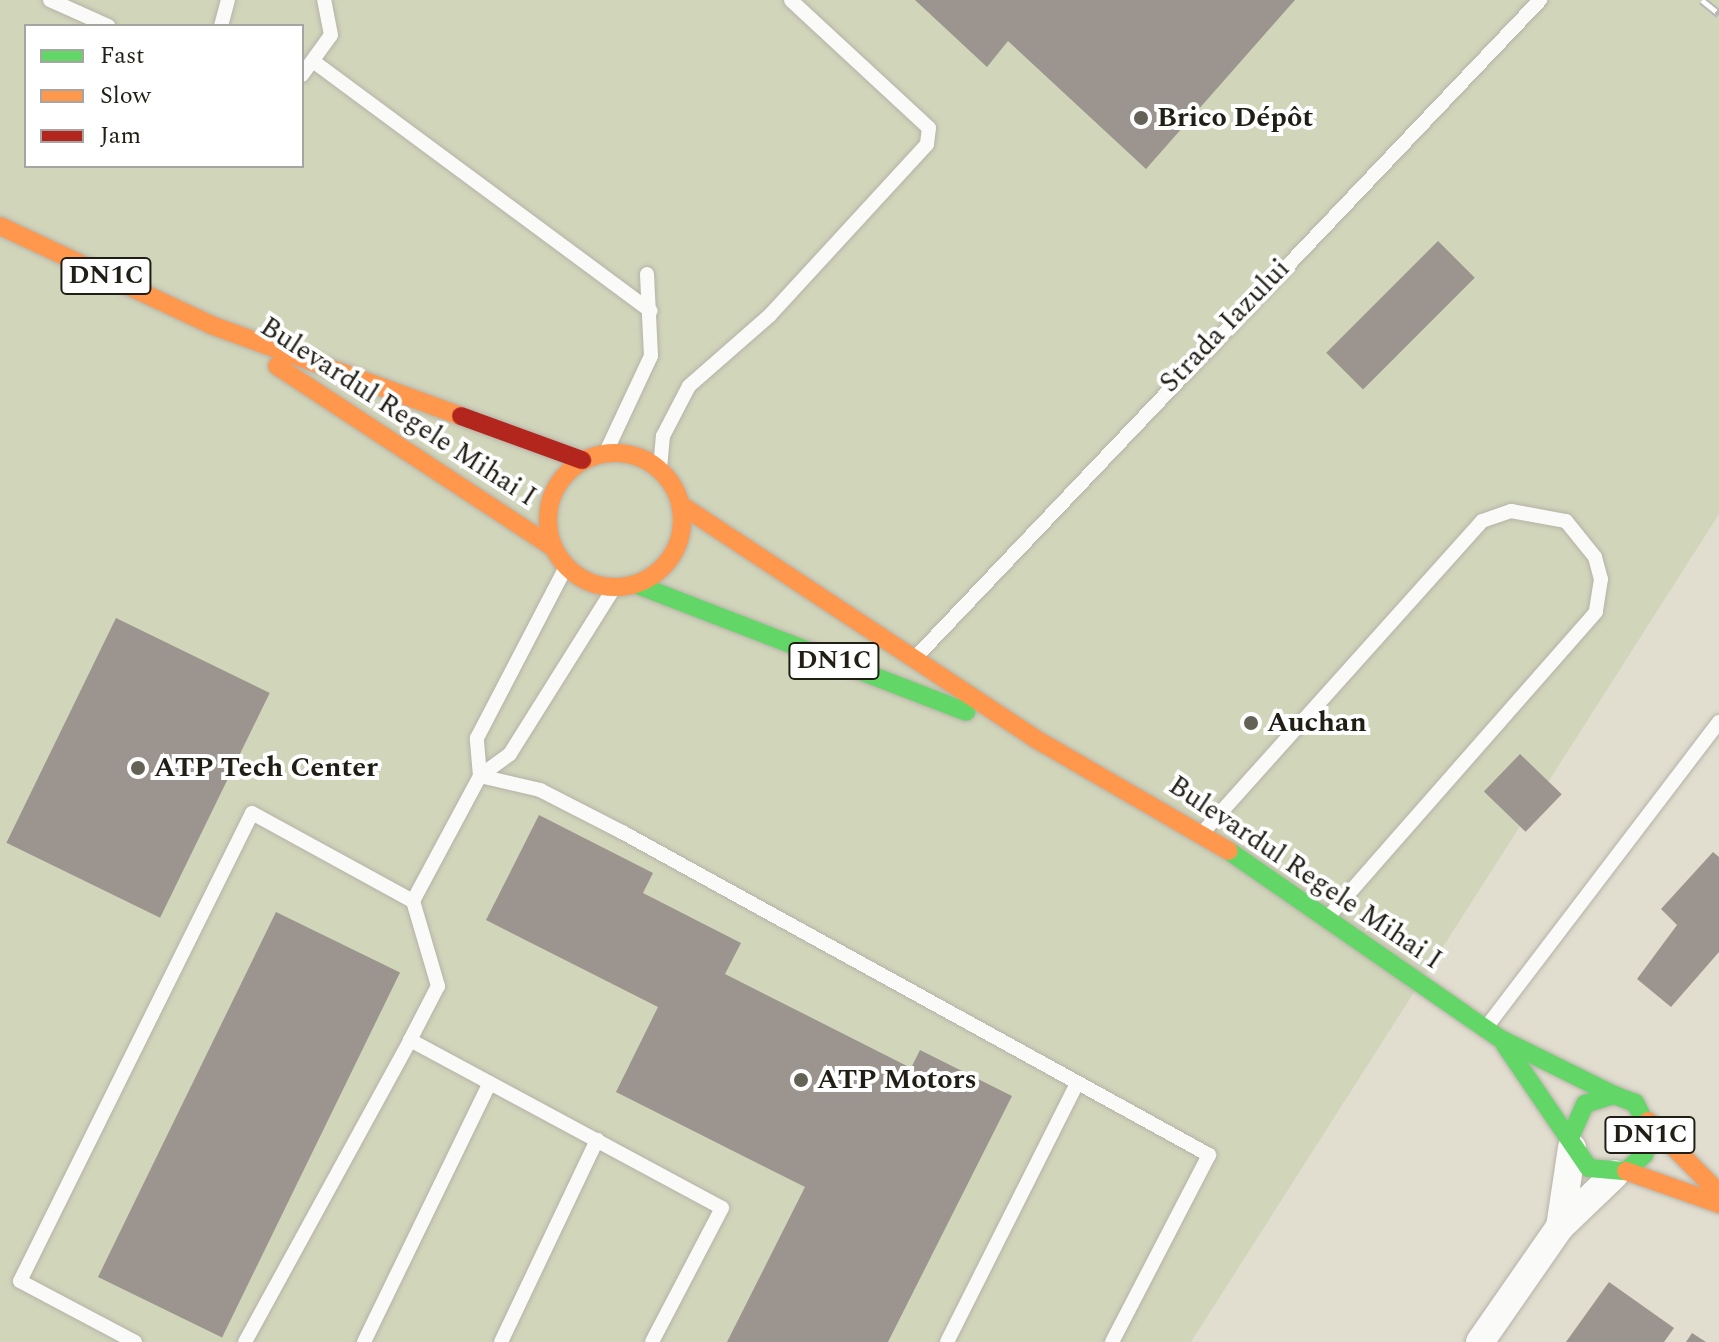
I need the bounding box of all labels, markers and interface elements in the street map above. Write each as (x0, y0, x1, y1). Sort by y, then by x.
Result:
legend (24, 24, 304, 168)
text: Fast (100, 38, 145, 74)
text: Slow (100, 78, 151, 114)
place label: Brico Dépôt (1157, 101, 1313, 135)
marker: Brico Dépôt (1132, 109, 1150, 127)
text: Jam (100, 118, 141, 154)
street label: Strada Iazului (1153, 252, 1297, 400)
road number: DN1C (60, 254, 152, 298)
street label: Bulevardul Regele Mihai I (254, 310, 542, 514)
road number: DN1C (788, 639, 880, 683)
place label: Auchan (1267, 706, 1367, 740)
marker: Auchan (1242, 714, 1260, 732)
place label: ATP Tech Center (154, 751, 378, 785)
marker: ATP Tech Center (129, 759, 147, 777)
street label: Bulevardul Regele Mihai I (1162, 769, 1448, 977)
place label: ATP Motors (817, 1063, 977, 1097)
marker: ATP Motors (792, 1071, 810, 1089)
road number: DN1C (1604, 1113, 1696, 1157)

